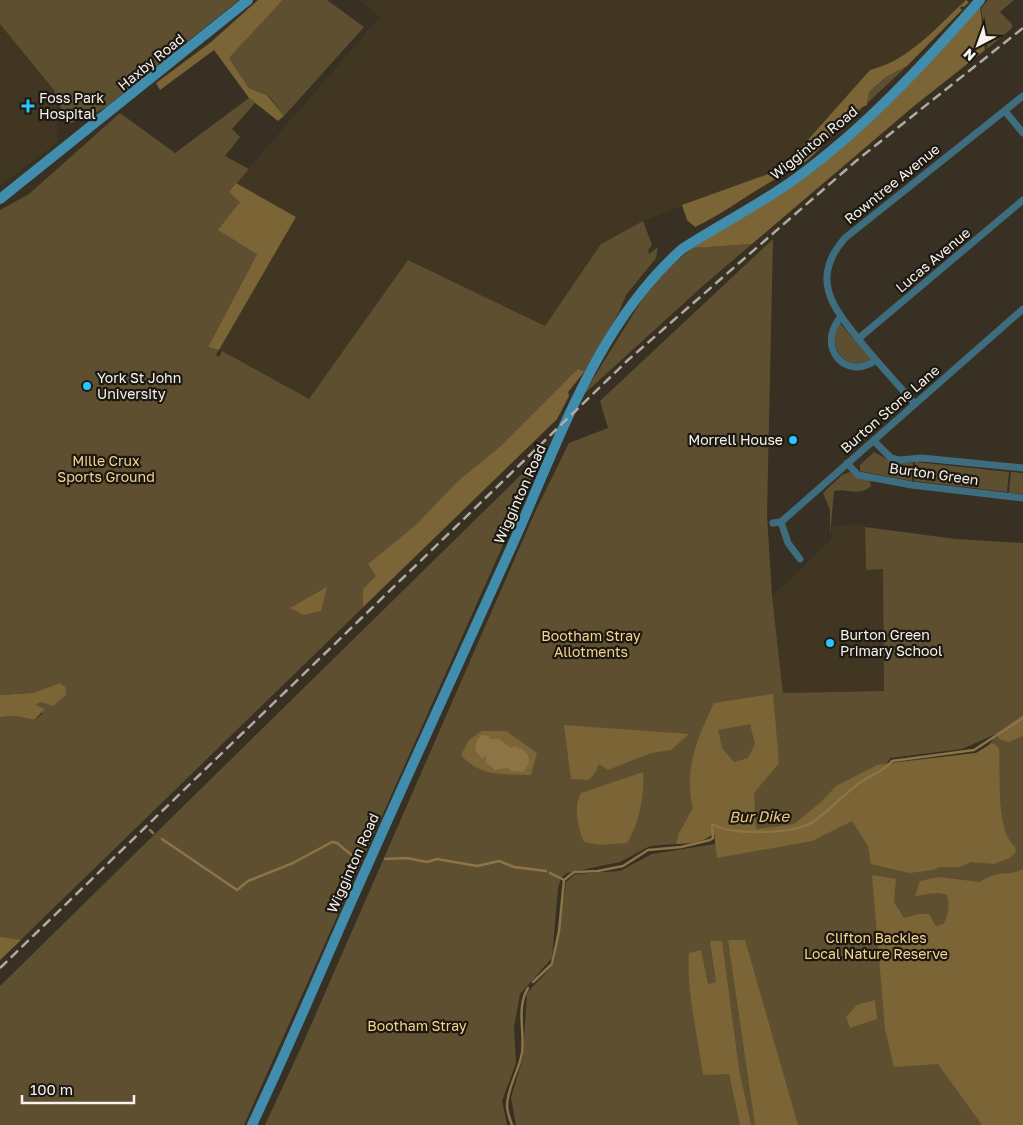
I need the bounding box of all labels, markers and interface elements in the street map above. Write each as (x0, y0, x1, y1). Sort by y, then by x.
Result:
north arrow (953, 20, 1003, 70)
street label: Haxby Road (114, 30, 187, 93)
text: N (960, 45, 979, 65)
place label: Foss Park Hospital (39, 89, 104, 122)
marker: Foss Park Hospital (21, 99, 35, 113)
street label: Wigginton Road (767, 102, 861, 183)
street label: Rowntree Avenue (841, 140, 943, 227)
street label: Lucas Avenue (892, 224, 973, 296)
street label: Burton Stone Lane (837, 361, 943, 456)
place label: York St John University (97, 369, 181, 402)
marker: York St John University (81, 380, 93, 392)
place label: Morrell House (688, 431, 783, 448)
marker: Morrell House (787, 434, 799, 446)
street label: Wigginton Road (490, 441, 549, 546)
park label: Mille Crux Sports Ground (57, 452, 155, 485)
street label: Burton Green (888, 459, 980, 488)
place label: Burton Green Primary School (840, 626, 942, 659)
park label: Bootham Stray Allotments (541, 627, 641, 660)
marker: Burton Green Primary School (824, 637, 836, 649)
water label: Bur Dike (729, 806, 790, 826)
street label: Wigginton Road (323, 810, 382, 915)
park label: Clifton Backies Local Nature Reserve (804, 929, 948, 962)
park label: Bootham Stray (367, 1017, 467, 1034)
scale bar (22, 1072, 135, 1104)
text: 100 m (30, 1080, 73, 1098)

